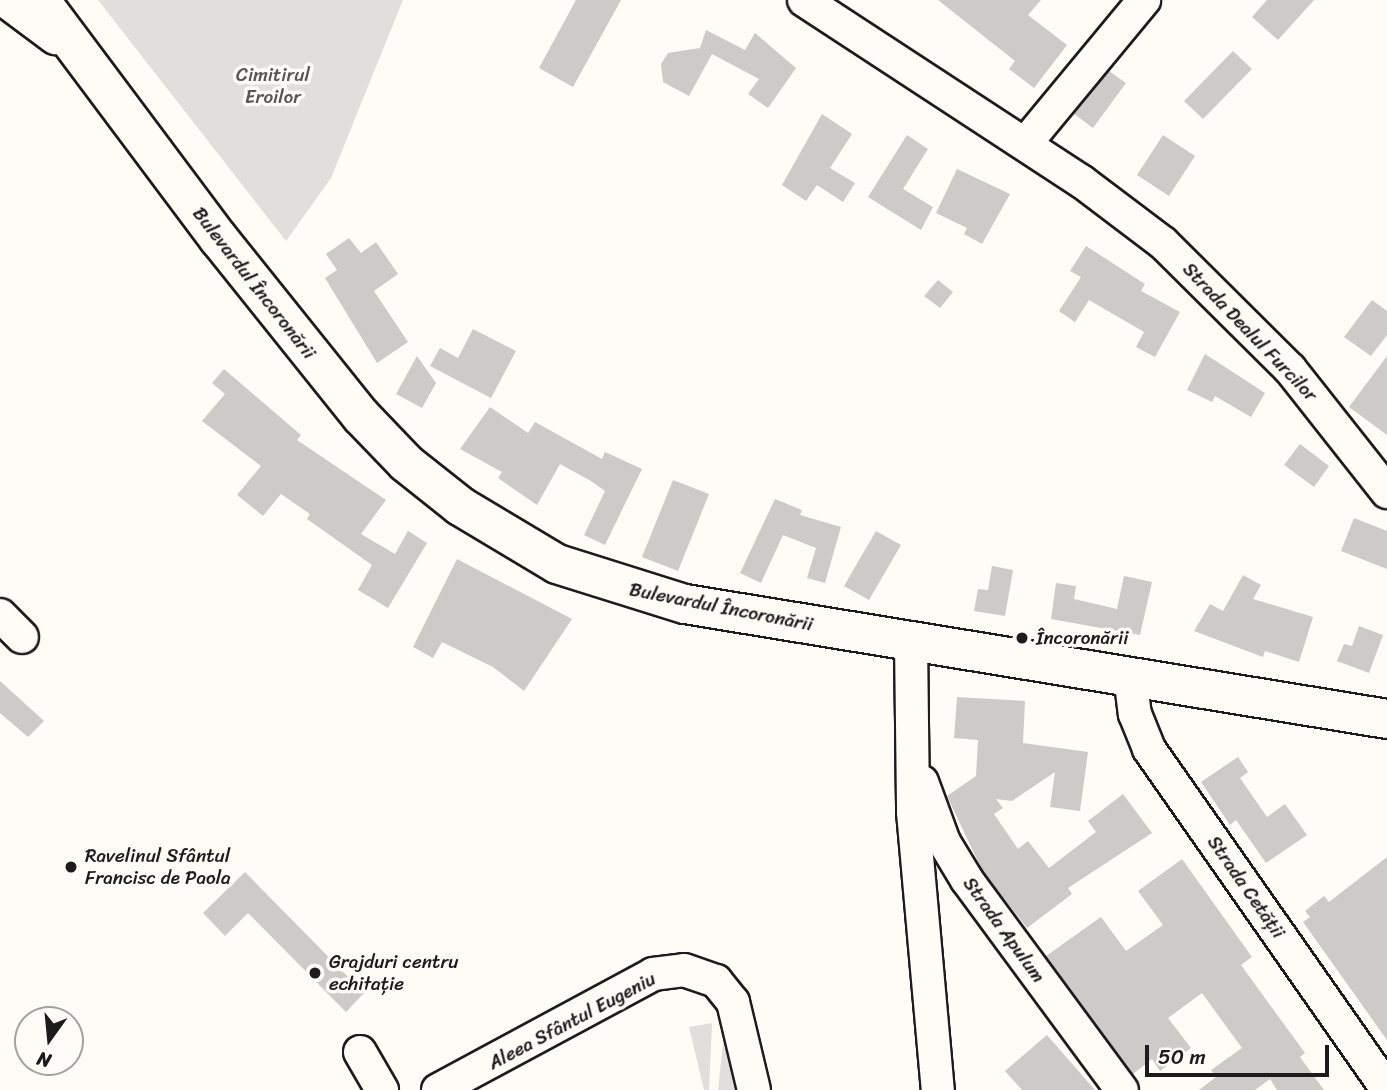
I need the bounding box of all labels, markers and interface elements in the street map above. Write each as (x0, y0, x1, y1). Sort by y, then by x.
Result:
park label: Cimitirul Eroilor (236, 64, 310, 108)
street label: Bulevardul Încoronării (188, 203, 320, 363)
street label: Strada Dealul Furcilor (1178, 258, 1322, 406)
street label: Bulevardul Încoronării (627, 578, 815, 636)
place label: Încoronării (1036, 627, 1128, 649)
marker: Încoronării (1014, 630, 1030, 646)
street label: Strada Cetății (1202, 831, 1290, 943)
place label: Ravelinul Sfântul Francisc de Paola (85, 845, 231, 889)
marker: Ravelinul Sfântul Francisc de Paola (63, 859, 79, 875)
street label: Strada Apulum (958, 873, 1050, 987)
place label: Grajduri centru echitație (329, 951, 458, 995)
marker: Grajduri centru echitație (307, 965, 323, 981)
street label: Aleea Sfântul Eugeniu (485, 967, 659, 1075)
north arrow (14, 1006, 84, 1076)
scale bar (1149, 1030, 1333, 1074)
text: 50 m (1158, 1038, 1206, 1076)
text: N (33, 1042, 55, 1077)

